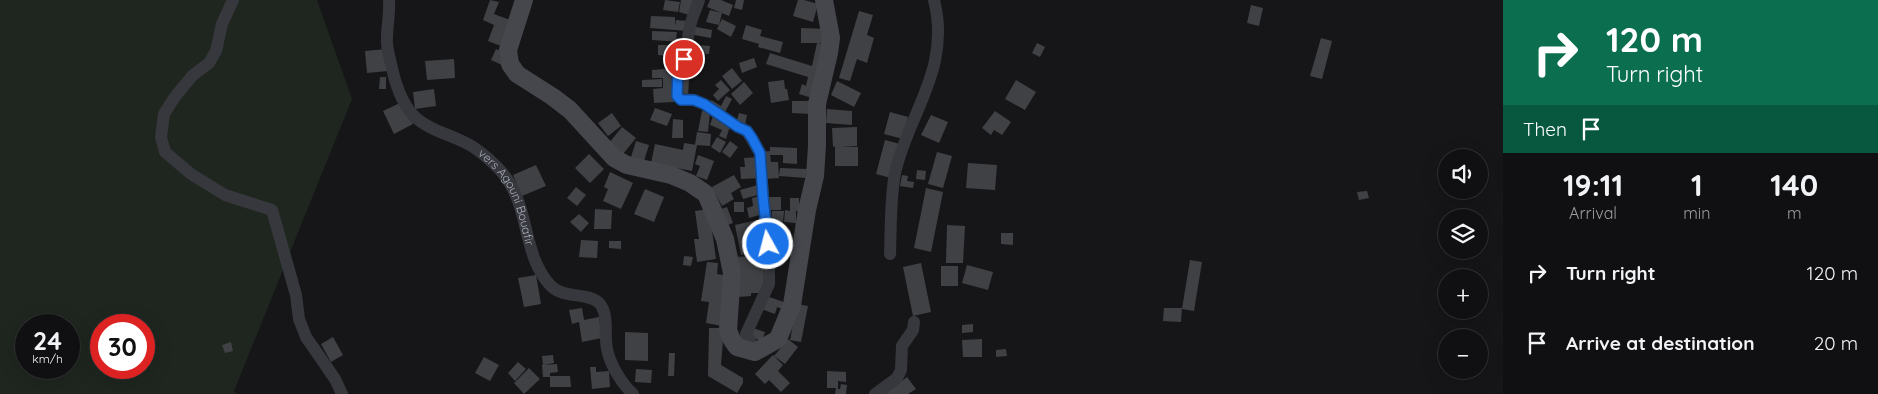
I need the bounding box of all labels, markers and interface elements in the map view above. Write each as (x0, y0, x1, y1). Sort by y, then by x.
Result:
text: 120 m (1606, 17, 1703, 61)
icon: right (1523, 20, 1588, 85)
pin (663, 38, 705, 80)
icon: arrive (670, 45, 698, 73)
text: Turn right (1606, 60, 1703, 88)
icon: arrive (1577, 115, 1605, 143)
text: Then (1523, 117, 1567, 141)
street label: vers Agouni Bouafir (475, 145, 538, 248)
map controls (1438, 149, 1488, 379)
button: sound (1438, 149, 1488, 199)
text: 19:11 (1563, 166, 1623, 204)
text: 1 (1691, 166, 1703, 204)
text: 140 (1770, 166, 1818, 204)
text: Arrival (1569, 203, 1617, 223)
text: min (1683, 203, 1710, 223)
text: m (1787, 203, 1801, 223)
button: layers (1438, 209, 1488, 259)
position arrow (741, 217, 793, 269)
icon: right (1523, 259, 1551, 287)
text: Turn right (1566, 261, 1655, 285)
text: 120 m (1807, 261, 1858, 285)
button: + (1438, 269, 1488, 319)
speed limit sign: 30 (90, 314, 155, 379)
text: 24 (33, 325, 62, 356)
button: − (1438, 329, 1488, 379)
icon: arrive (1523, 329, 1551, 357)
text: Arrive at destination (1566, 331, 1755, 355)
text: 20 m (1814, 331, 1858, 355)
text: km/h (32, 351, 63, 366)

